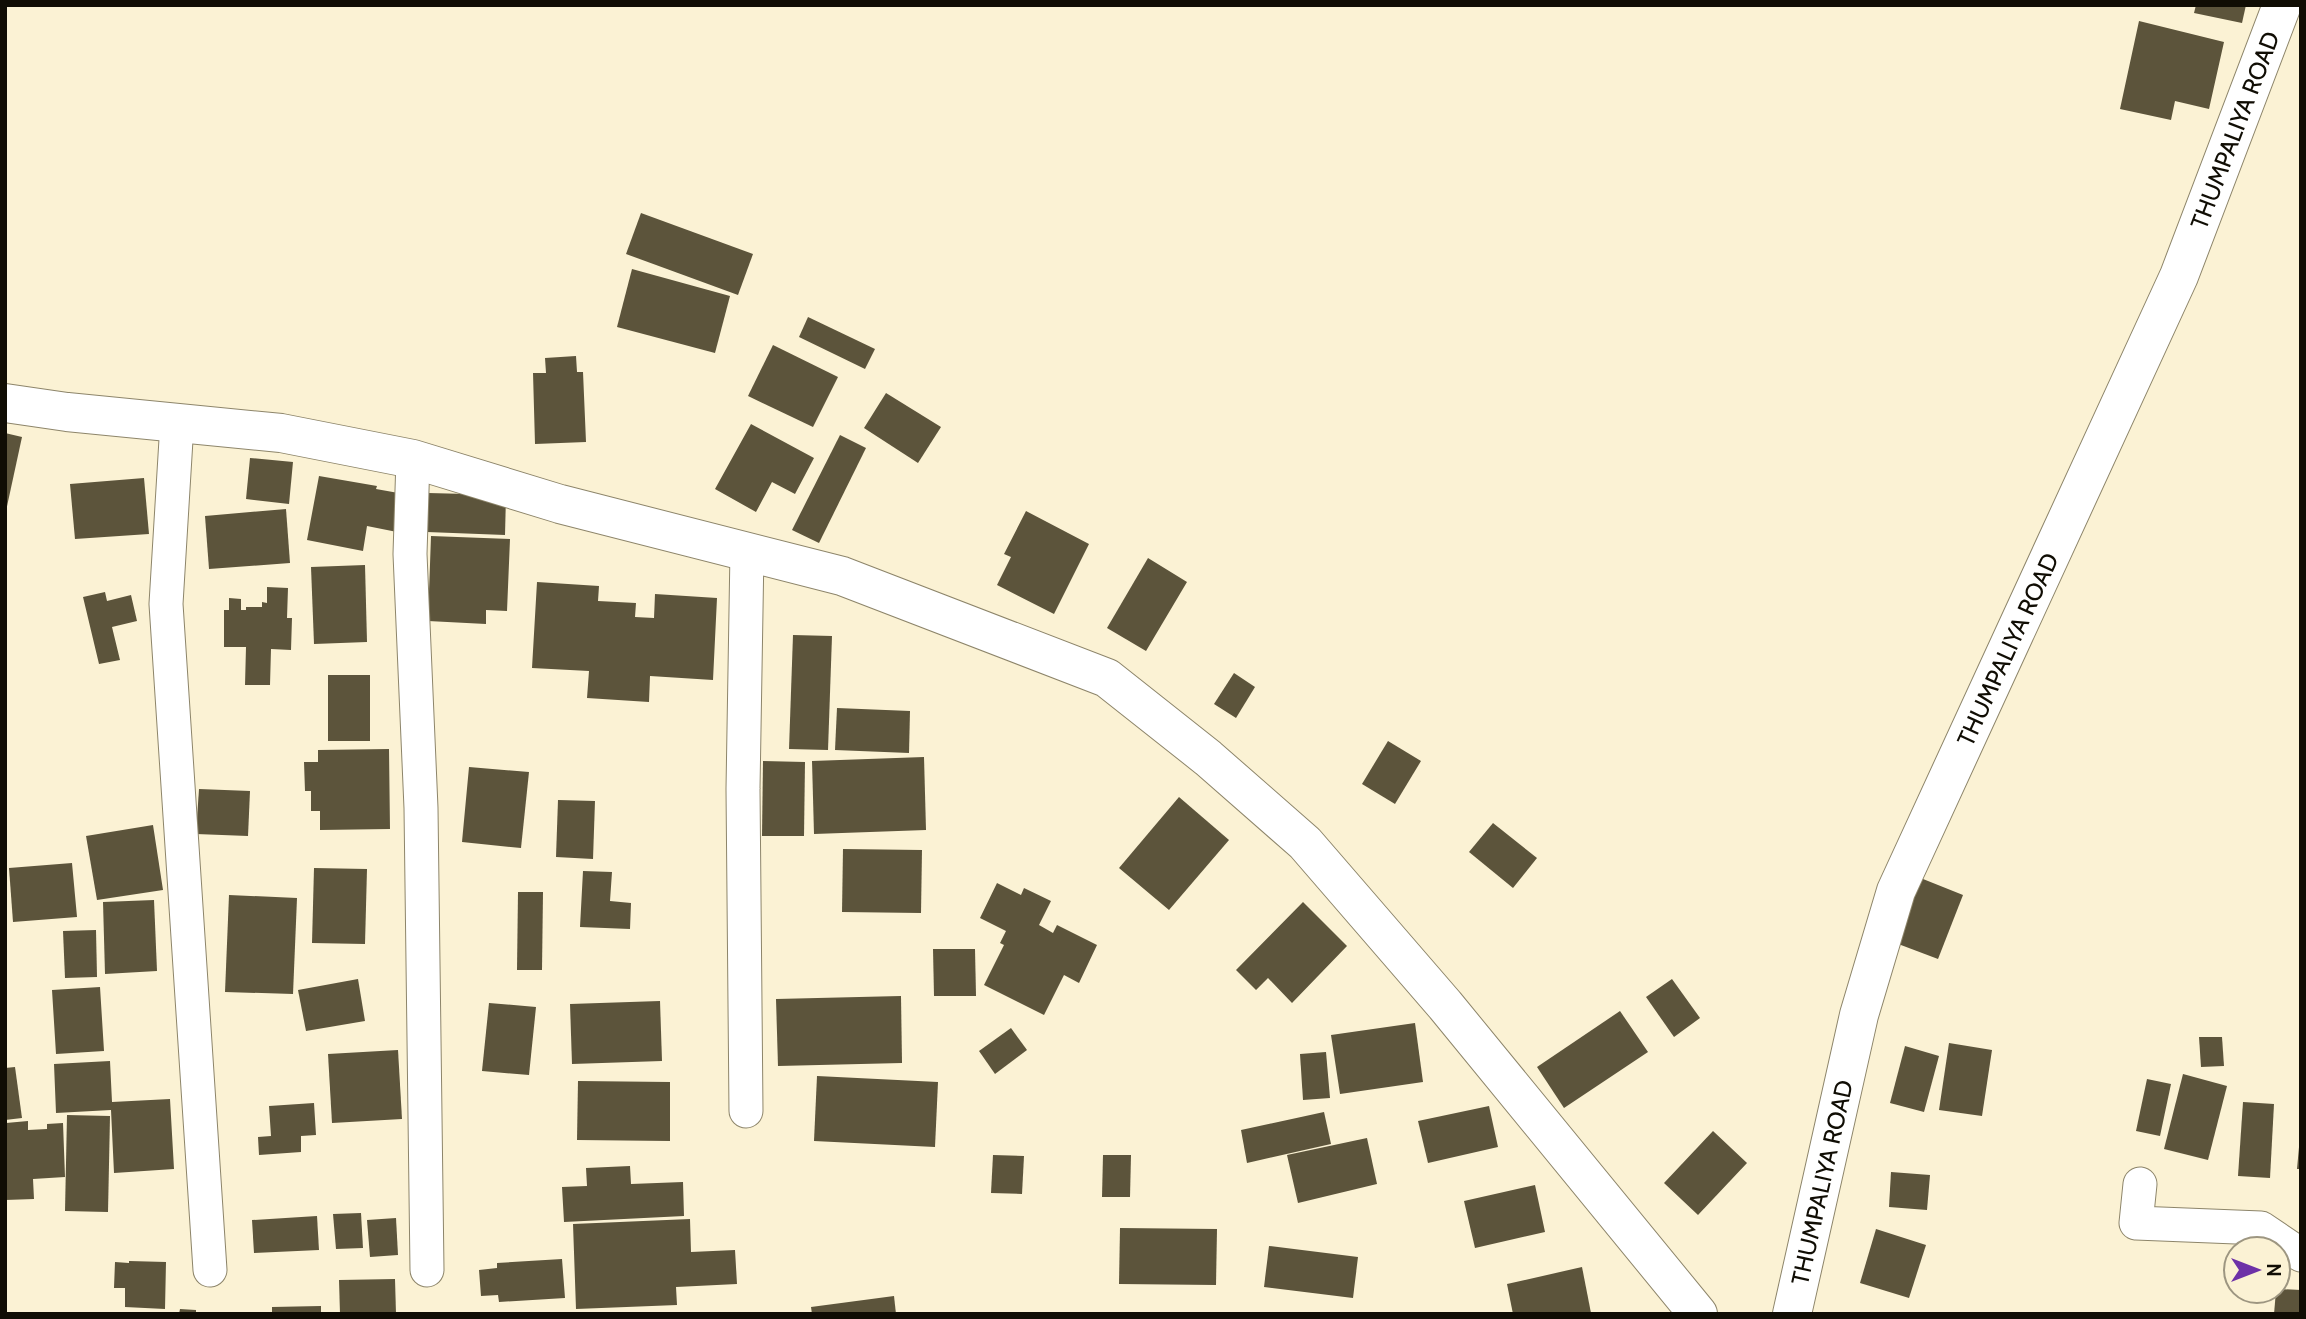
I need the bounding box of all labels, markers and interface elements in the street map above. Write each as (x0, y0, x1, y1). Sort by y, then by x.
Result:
street label: THUMPALIYA ROAD (2184, 27, 2285, 233)
street label: THUMPALIYA ROAD (1950, 548, 2064, 750)
street label: THUMPALIYA ROAD (1784, 1077, 1859, 1288)
north arrow (2222, 1235, 2292, 1305)
text: N (2262, 1263, 2285, 1277)

